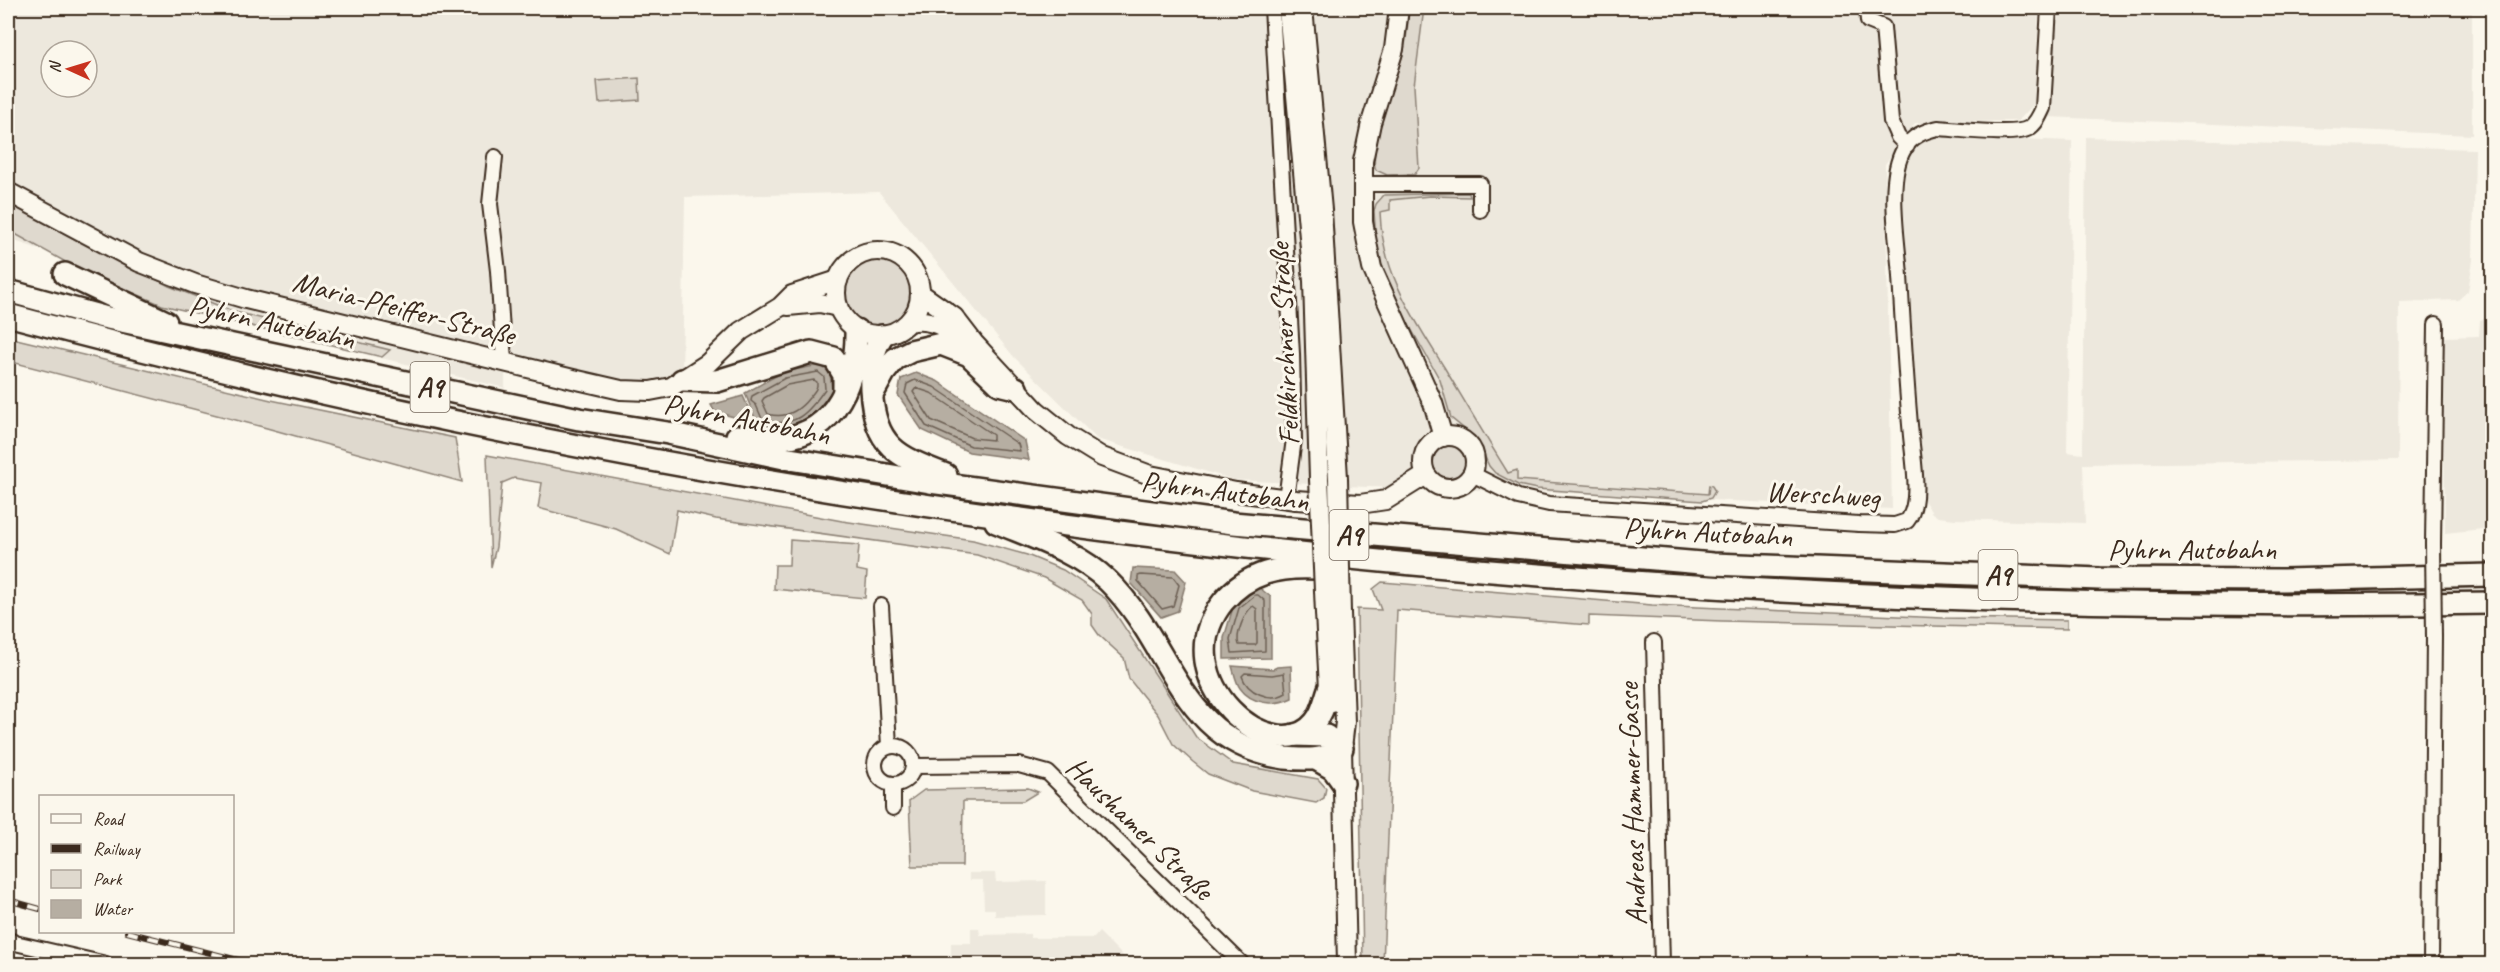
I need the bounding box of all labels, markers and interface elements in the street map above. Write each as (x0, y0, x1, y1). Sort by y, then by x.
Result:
north arrow (39, 39, 99, 99)
text: N (45, 59, 66, 74)
street label: Feldkirchner Straße (1260, 239, 1308, 446)
street label: Maria-Pfeiffer-Straße (289, 262, 521, 355)
street label: Pyhrn Autobahn (186, 286, 359, 358)
road number: A9 (410, 362, 450, 412)
street label: Pyhrn Autobahn (661, 384, 834, 454)
street label: Pyhrn Autobahn (1139, 462, 1311, 520)
street label: Werschweg (1765, 472, 1883, 516)
street label: Pyhrn Autobahn (1623, 509, 1794, 555)
road number: A9 (1330, 510, 1368, 560)
street label: Pyhrn Autobahn (2108, 530, 2277, 568)
road number: A9 (1978, 550, 2018, 600)
street label: Andreas Hammer-Gasse (1609, 680, 1655, 926)
street label: Haushamer Straße (1058, 748, 1223, 910)
legend (39, 795, 234, 933)
text: Road (93, 808, 126, 830)
text: Railway (93, 838, 141, 860)
text: Park (93, 868, 123, 890)
text: Water (93, 898, 134, 920)

